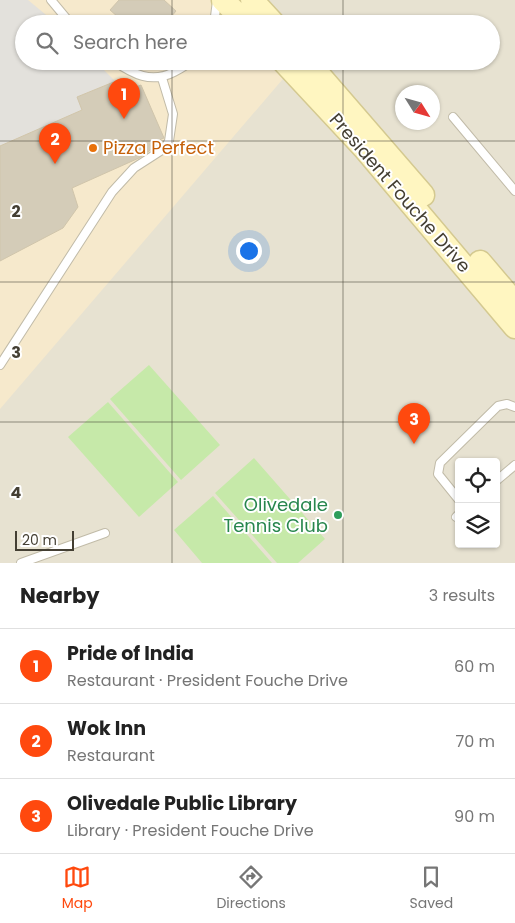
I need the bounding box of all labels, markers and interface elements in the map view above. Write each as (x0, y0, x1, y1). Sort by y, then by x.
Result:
search box (15, 15, 500, 70)
icon: search (33, 29, 61, 57)
text: Search here (73, 29, 187, 56)
pin: 1 (108, 78, 140, 119)
north arrow (395, 85, 440, 130)
street label: President Fouche Drive (324, 107, 477, 278)
pin: 2 (39, 123, 71, 164)
place label: Pizza Perfect (103, 135, 214, 160)
marker: Pizza Perfect (87, 142, 99, 154)
text: 2 (11, 200, 21, 223)
your location (236, 238, 262, 264)
text: 3 (11, 341, 21, 364)
pin: 3 (398, 403, 430, 444)
map controls (455, 458, 500, 548)
button: locate (455, 458, 500, 503)
text: 4 (11, 481, 22, 504)
place label: Olivedale Tennis Club (223, 492, 328, 538)
button: layers (455, 503, 500, 548)
marker: Olivedale Tennis Club (332, 509, 344, 521)
scale bar (15, 528, 74, 551)
text: 20 m (22, 530, 57, 550)
text: Nearby (20, 581, 100, 610)
text: 3 results (429, 584, 495, 607)
text: Pride of India (67, 640, 194, 667)
text: 1 (33, 655, 39, 678)
text: 60 m (454, 655, 495, 678)
text: Restaurant · President Fouche Drive (67, 669, 348, 692)
text: Wok Inn (67, 715, 146, 742)
text: 2 (31, 730, 41, 753)
text: 70 m (455, 730, 495, 753)
text: Restaurant (67, 744, 155, 767)
text: Olivedale Public Library (67, 790, 297, 817)
text: 3 (31, 805, 41, 828)
text: 90 m (454, 805, 495, 828)
text: Library · President Fouche Drive (67, 819, 314, 842)
tab: Map (62, 863, 93, 914)
tab: Directions (216, 863, 286, 914)
tab: Saved (409, 863, 453, 914)

